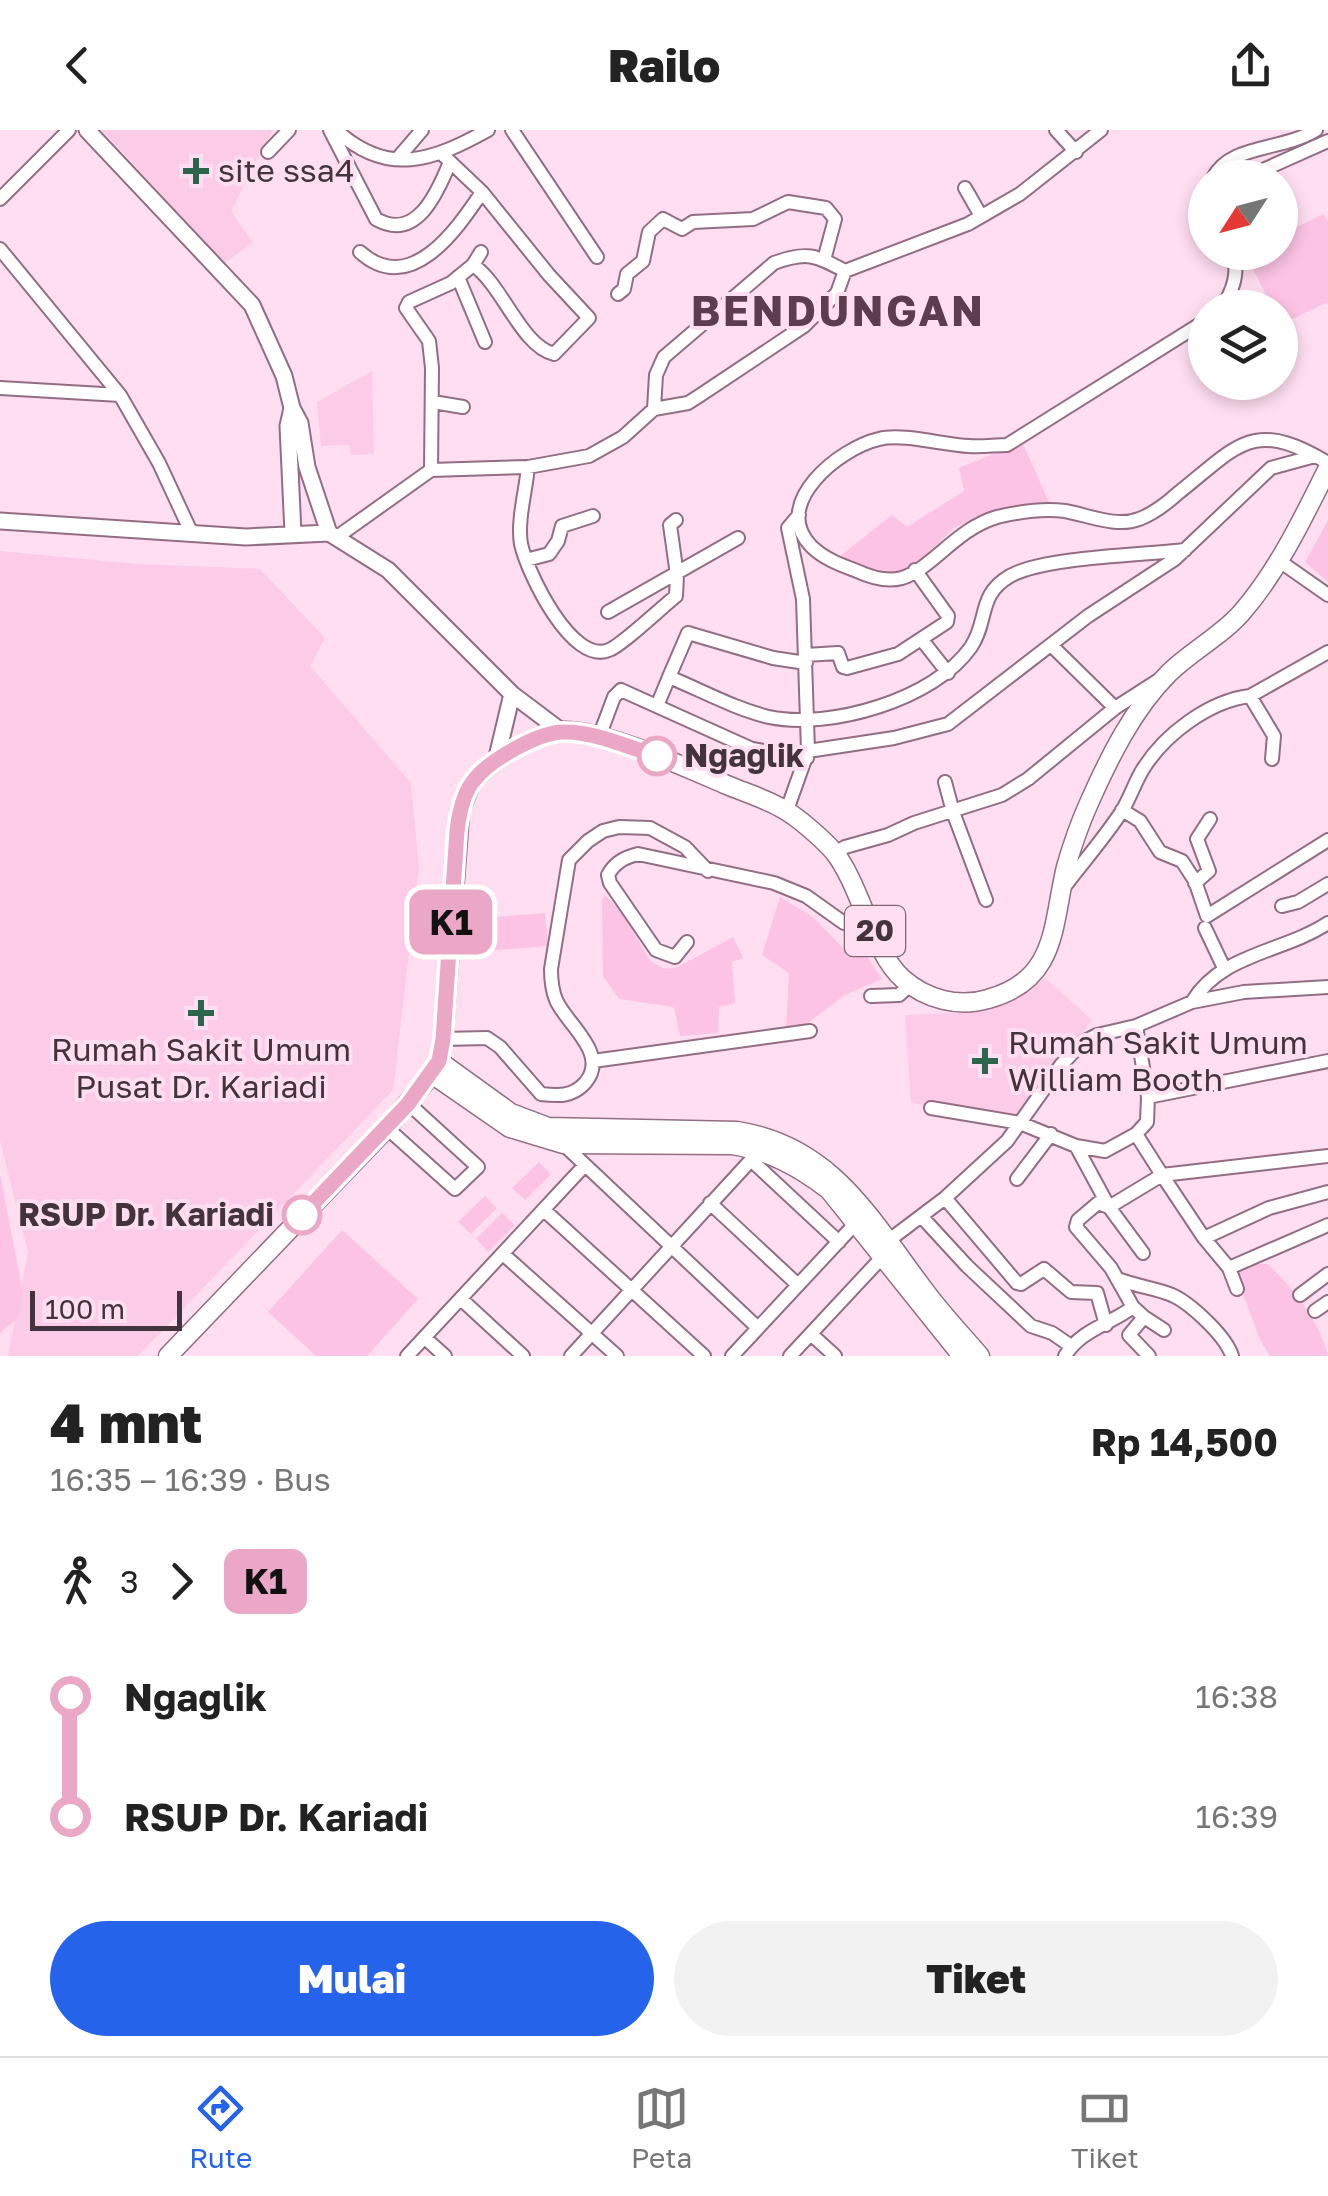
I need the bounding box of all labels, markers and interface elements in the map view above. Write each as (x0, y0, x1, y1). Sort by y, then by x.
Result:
icon: back (50, 38, 105, 93)
text: Railo (608, 38, 720, 92)
icon: share (1223, 38, 1278, 93)
place label: site ssa4 (218, 151, 354, 189)
marker: site ssa4 (183, 158, 209, 184)
north arrow (1188, 160, 1298, 270)
map controls (1188, 160, 1298, 400)
district label: BENDUNGAN (691, 285, 985, 335)
button: layers (1188, 290, 1298, 400)
place label: Ngaglik (684, 736, 805, 774)
marker: Ngaglik (638, 737, 676, 775)
line badge: K1 (406, 890, 496, 954)
text: K1 (429, 901, 473, 943)
road number: 20 (845, 906, 905, 956)
marker: Rumah Sakit Umum Pusat Dr. Kariadi (188, 1000, 214, 1026)
place label: Rumah Sakit Umum William Booth (1008, 1023, 1308, 1098)
place label: Rumah Sakit Umum Pusat Dr. Kariadi (51, 1030, 351, 1105)
marker: Rumah Sakit Umum William Booth (972, 1048, 998, 1074)
place label: RSUP Dr. Kariadi (18, 1195, 274, 1233)
marker: RSUP Dr. Kariadi (283, 1196, 321, 1234)
scale bar (30, 1286, 182, 1330)
text: 100 m (45, 1292, 125, 1325)
text: 4 mnt (50, 1389, 202, 1455)
text: Rp 14,500 (1091, 1419, 1278, 1464)
text: 16:35 – 16:39 · Bus (50, 1460, 331, 1498)
icon: walk (50, 1554, 105, 1609)
icon: forward (154, 1554, 209, 1609)
text: K1 (244, 1560, 287, 1602)
text: 3 (120, 1562, 139, 1600)
text: Ngaglik (124, 1674, 267, 1719)
text: 16:38 (1195, 1677, 1278, 1715)
text: RSUP Dr. Kariadi (124, 1794, 428, 1839)
text: 16:39 (1195, 1797, 1278, 1835)
button: Mulai (50, 1921, 654, 2036)
button: Tiket (674, 1921, 1278, 2036)
tab: Rute (189, 2081, 252, 2174)
tab: Peta (631, 2081, 692, 2174)
tab: Tiket (1071, 2081, 1139, 2174)

